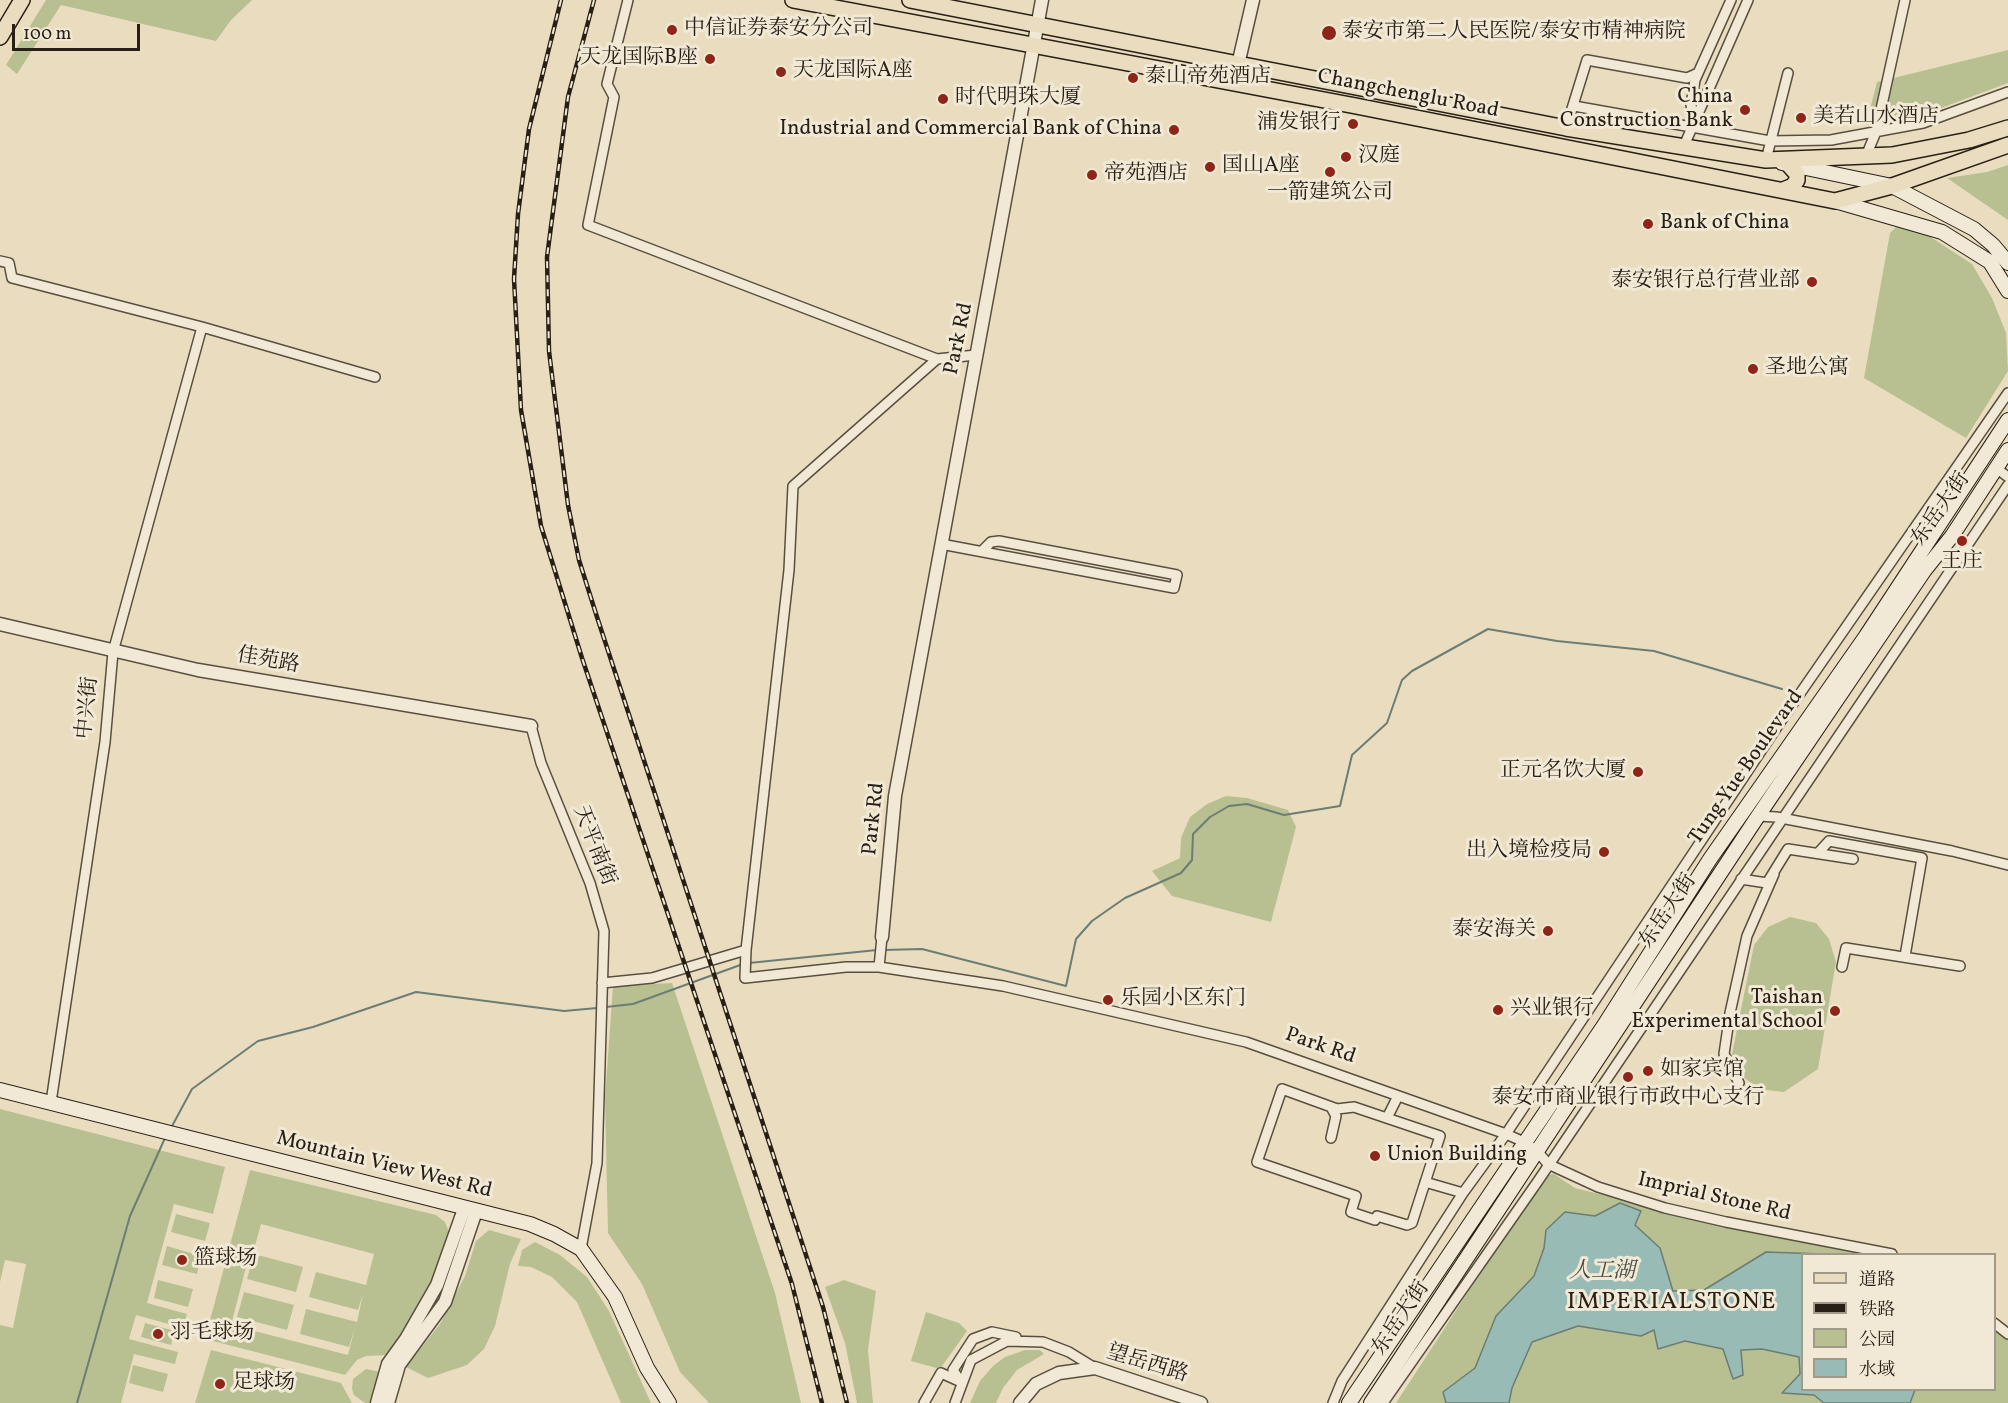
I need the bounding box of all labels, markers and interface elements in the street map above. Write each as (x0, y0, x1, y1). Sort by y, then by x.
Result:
scale bar (15, 12, 142, 50)
place label: 中信证券泰安分公司 (684, 17, 873, 43)
place label: 泰安市第二人民医院/泰安市精神病院 (1342, 20, 1686, 46)
text: 100 m (23, 22, 72, 47)
marker: 中信证券泰安分公司 (665, 23, 679, 37)
marker: 泰安市第二人民医院/泰安市精神病院 (1320, 24, 1338, 42)
place label: 天龙国际B座 (580, 46, 698, 72)
marker: 天龙国际B座 (703, 52, 717, 66)
place label: 天龙国际A座 (793, 59, 913, 85)
marker: 天龙国际A座 (774, 65, 788, 79)
place label: 泰山帝苑酒店 (1145, 65, 1271, 91)
street label: Changchenglu Road (1315, 65, 1501, 125)
marker: 泰山帝苑酒店 (1126, 71, 1140, 85)
place label: China Construction Bank (1560, 85, 1733, 135)
place label: 时代明珠大厦 (955, 86, 1081, 112)
marker: 时代明珠大厦 (936, 92, 950, 106)
marker: China Construction Bank (1738, 103, 1752, 117)
place label: 美若山水酒店 (1813, 105, 1939, 131)
place label: 浦发银行 (1257, 111, 1341, 137)
marker: 美若山水酒店 (1794, 111, 1808, 125)
place label: Industrial and Commercial Bank of China (780, 117, 1162, 143)
marker: 浦发银行 (1346, 117, 1360, 131)
marker: Industrial and Commercial Bank of China (1167, 123, 1181, 137)
place label: 汉庭 (1358, 144, 1400, 170)
marker: 汉庭 (1339, 150, 1353, 164)
place label: 国山A座 (1222, 154, 1300, 180)
marker: 国山A座 (1203, 160, 1217, 174)
place label: 帝苑酒店 (1104, 162, 1188, 188)
marker: 一箭建筑公司 (1323, 165, 1337, 179)
marker: 帝苑酒店 (1085, 168, 1099, 182)
place label: 一箭建筑公司 (1267, 181, 1393, 207)
place label: Bank of China (1660, 211, 1790, 237)
marker: Bank of China (1641, 217, 1655, 231)
place label: 泰安银行总行营业部 (1611, 269, 1800, 295)
marker: 泰安银行总行营业部 (1805, 275, 1819, 289)
street label: Park Rd (940, 301, 980, 377)
place label: 圣地公寓 (1765, 356, 1849, 382)
marker: 圣地公寓 (1746, 362, 1760, 376)
street label: 东岳大街 (1908, 468, 1976, 552)
marker: 王庄 (1955, 534, 1969, 548)
place label: 王庄 (1941, 550, 1983, 576)
street label: 佳苑路 (235, 644, 301, 680)
street label: 中兴街 (73, 675, 105, 741)
street label: Tung Yue Boulevard (1684, 686, 1810, 850)
place label: 正元名饮大厦 (1500, 759, 1626, 785)
marker: 正元名饮大厦 (1631, 765, 1645, 779)
street label: Park Rd (859, 781, 891, 857)
street label: 天平南街 (566, 802, 620, 890)
place label: 出入境检疫局 (1466, 839, 1592, 865)
marker: 出入境检疫局 (1597, 845, 1611, 859)
street label: 东岳大街 (1635, 870, 1703, 954)
place label: 泰安海关 (1452, 918, 1536, 944)
marker: 泰安海关 (1541, 924, 1555, 938)
place label: Taishan Experimental School (1632, 986, 1823, 1036)
place label: 乐园小区东门 (1120, 987, 1246, 1013)
marker: 乐园小区东门 (1101, 993, 1115, 1007)
place label: 兴业银行 (1510, 997, 1594, 1023)
marker: 兴业银行 (1491, 1003, 1505, 1017)
marker: Taishan Experimental School (1828, 1004, 1842, 1018)
street label: Park Rd (1281, 1023, 1359, 1071)
place label: 如家宾馆 (1660, 1058, 1744, 1084)
marker: 如家宾馆 (1641, 1064, 1655, 1078)
marker: 泰安市商业银行市政中心支行 (1621, 1070, 1635, 1084)
place label: 泰安市商业银行市政中心支行 (1492, 1086, 1764, 1112)
street label: Mountain View West Rd (274, 1127, 494, 1205)
place label: Union Building (1387, 1143, 1527, 1169)
marker: Union Building (1368, 1149, 1382, 1163)
street label: Imprial Stone Rd (1635, 1168, 1793, 1228)
place label: 篮球场 (194, 1247, 257, 1273)
marker: 篮球场 (175, 1253, 189, 1267)
legend (1801, 1253, 1996, 1391)
water label: 人工湖 (1569, 1260, 1635, 1286)
text: 道路 (1859, 1268, 1895, 1293)
street label: 东岳大街 (1368, 1277, 1436, 1361)
district label: IMPERIALSTONE (1567, 1290, 1777, 1318)
text: 铁路 (1859, 1298, 1895, 1323)
place label: 羽毛球场 (170, 1321, 254, 1347)
marker: 羽毛球场 (151, 1327, 165, 1341)
text: 公园 (1859, 1328, 1895, 1353)
street label: 望岳西路 (1103, 1341, 1191, 1389)
text: 水域 (1859, 1358, 1895, 1383)
place label: 足球场 (232, 1371, 295, 1397)
marker: 足球场 (213, 1377, 227, 1391)

